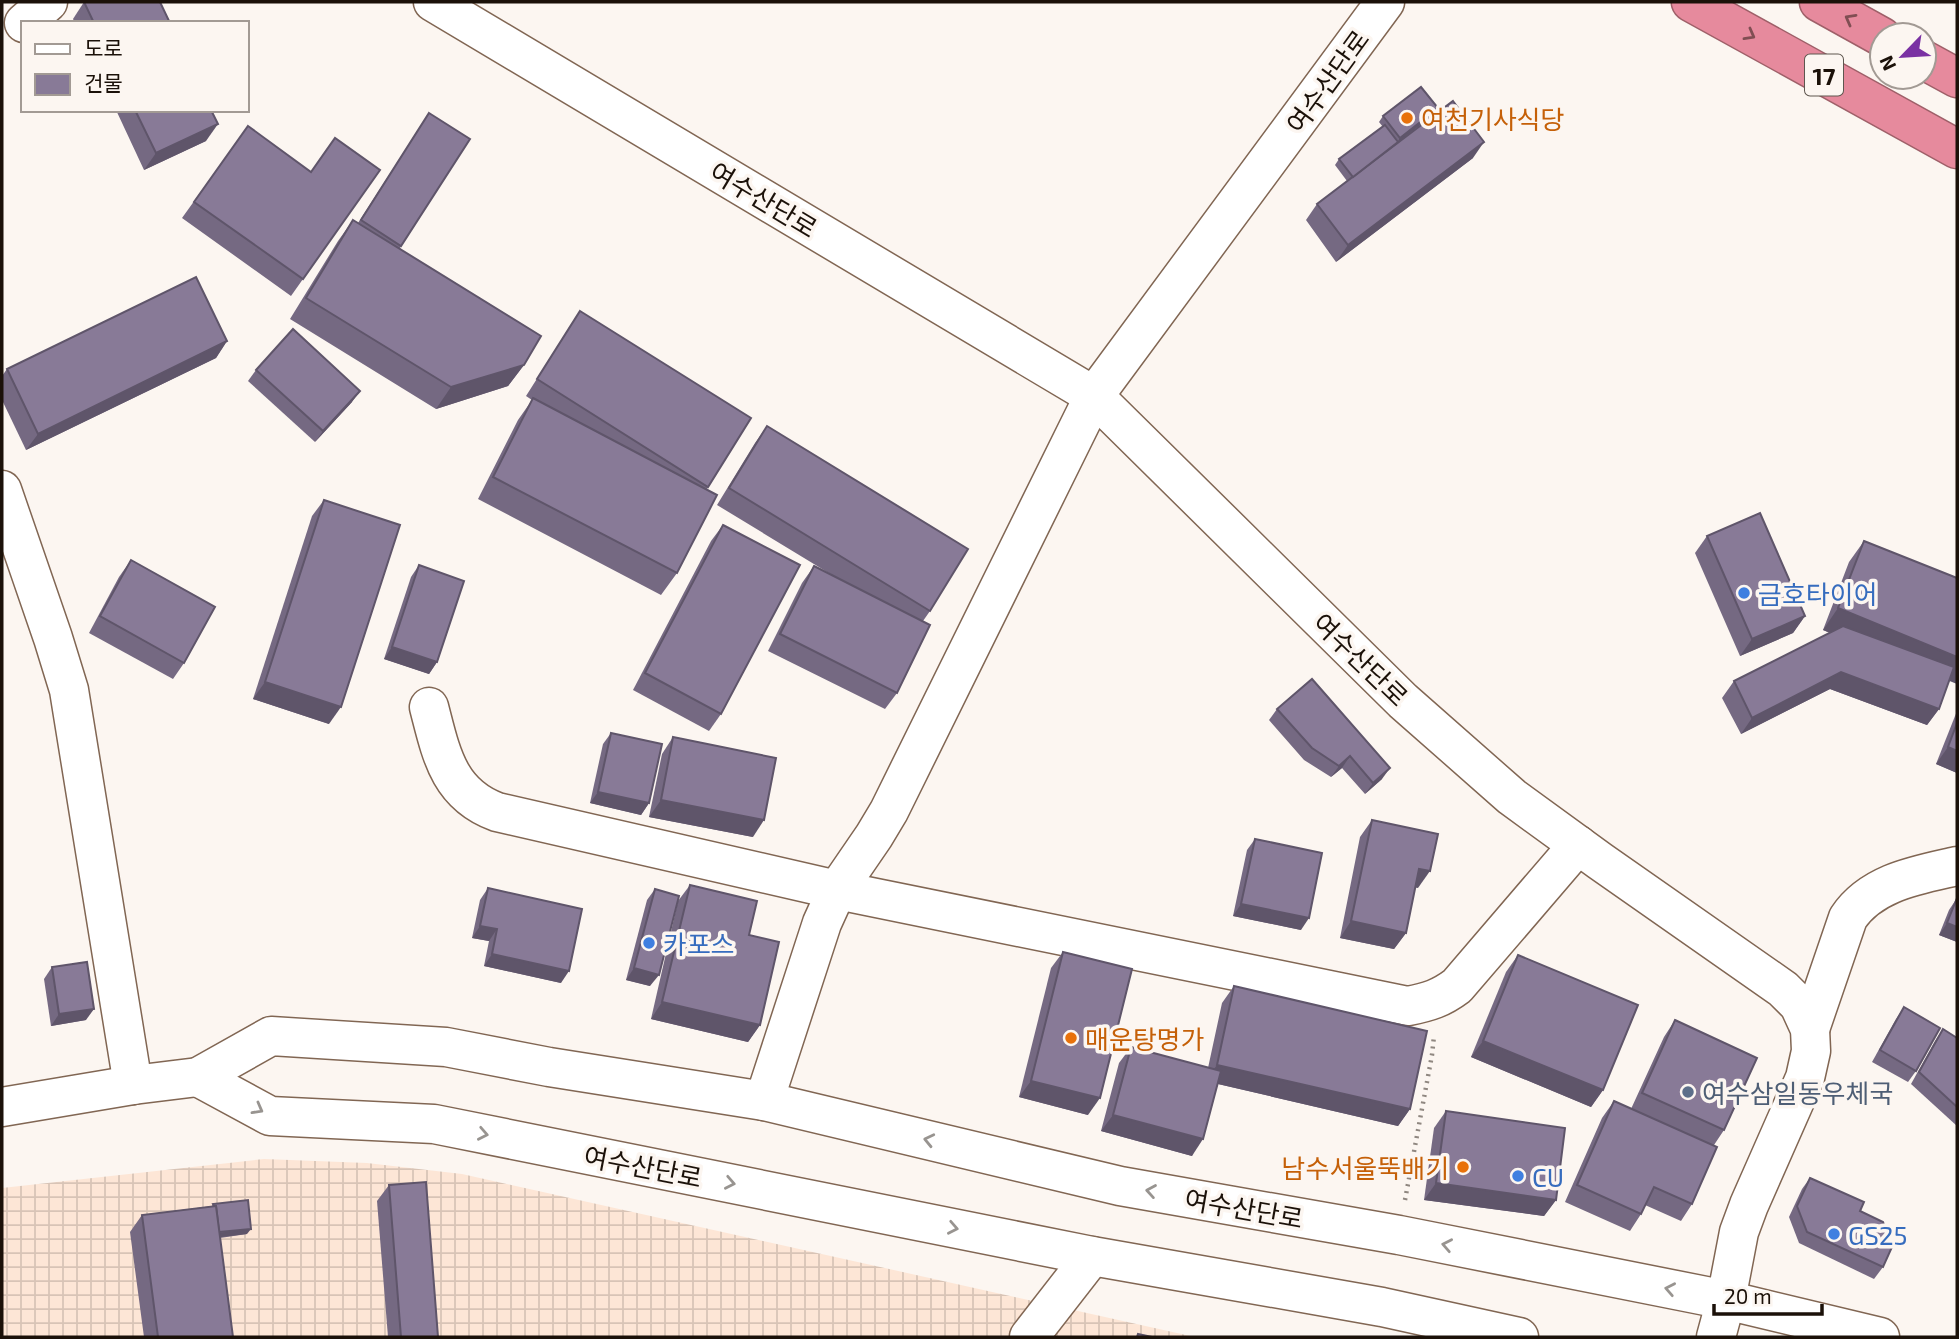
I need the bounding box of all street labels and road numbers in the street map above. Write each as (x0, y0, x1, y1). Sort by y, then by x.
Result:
street label: 여수산단로 (1279, 24, 1375, 138)
road number: 17 (1805, 54, 1843, 96)
street label: 여수산단로 (705, 155, 823, 243)
street label: 여수산단로 (1307, 606, 1415, 712)
street label: 여수산단로 (581, 1139, 705, 1193)
street label: 여수산단로 (1182, 1182, 1306, 1234)

